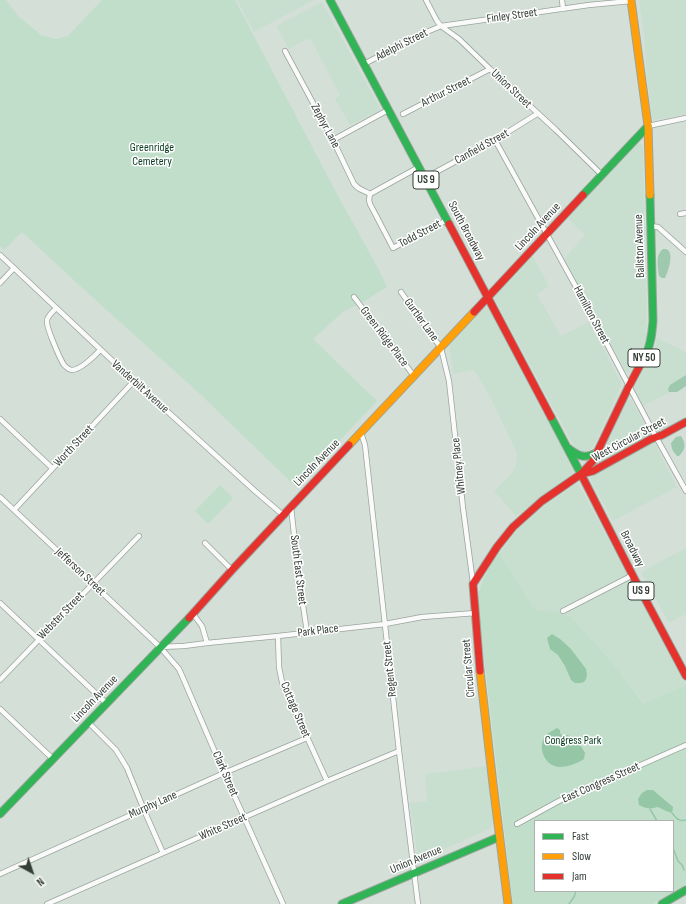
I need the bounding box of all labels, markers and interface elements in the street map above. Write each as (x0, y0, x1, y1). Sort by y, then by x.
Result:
street label: Finley Street (486, 5, 538, 27)
street label: Adelphi Street (374, 26, 430, 64)
street label: Union Street (488, 66, 534, 112)
street label: Arthur Street (419, 73, 473, 111)
street label: Zephyr Lane (307, 101, 343, 151)
street label: Canfield Street (452, 126, 512, 168)
park label: Greenridge Cemetery (130, 141, 174, 169)
road number: US 9 (413, 171, 439, 189)
street label: South Broadway (444, 199, 488, 263)
street label: Lincoln Avenue (512, 200, 564, 254)
street label: Ballston Avenue (632, 214, 648, 278)
street label: Todd Street (396, 217, 444, 251)
street label: Hamilton Street (570, 283, 612, 347)
street label: Gurtler Lane (401, 296, 441, 344)
street label: Green Ridge Place (357, 304, 411, 370)
road number: NY 50 (628, 349, 660, 367)
street label: Vanderbilt Avenue (108, 357, 172, 417)
street label: West Circular Street (590, 415, 668, 465)
street label: Worth Street (51, 422, 97, 470)
street label: Lincoln Avenue (291, 436, 343, 490)
street label: Whitney Place (449, 437, 469, 495)
street label: Broadway (617, 528, 647, 570)
street label: South East Street (287, 534, 309, 606)
street label: Jefferson Street (52, 545, 108, 599)
road number: US 9 (628, 582, 654, 600)
street label: Webster Street (35, 589, 87, 643)
street label: Park Place (297, 621, 339, 641)
street label: Circular Street (459, 638, 479, 698)
street label: Regent Street (380, 640, 400, 698)
street label: Lincoln Avenue (69, 672, 121, 726)
street label: Cottage Street (277, 680, 313, 740)
park label: Congress Park (545, 734, 601, 748)
street label: Clark Street (209, 749, 241, 799)
street label: East Congress Street (560, 759, 642, 807)
street label: Murphy Lane (127, 788, 179, 822)
street label: White Street (197, 810, 249, 844)
legend (534, 820, 674, 892)
text: Fast (572, 829, 589, 844)
street label: Union Avenue (388, 843, 444, 877)
text: Slow (572, 849, 591, 864)
north arrow (12, 852, 52, 892)
text: Jam (572, 869, 587, 884)
text: N (34, 875, 46, 888)

